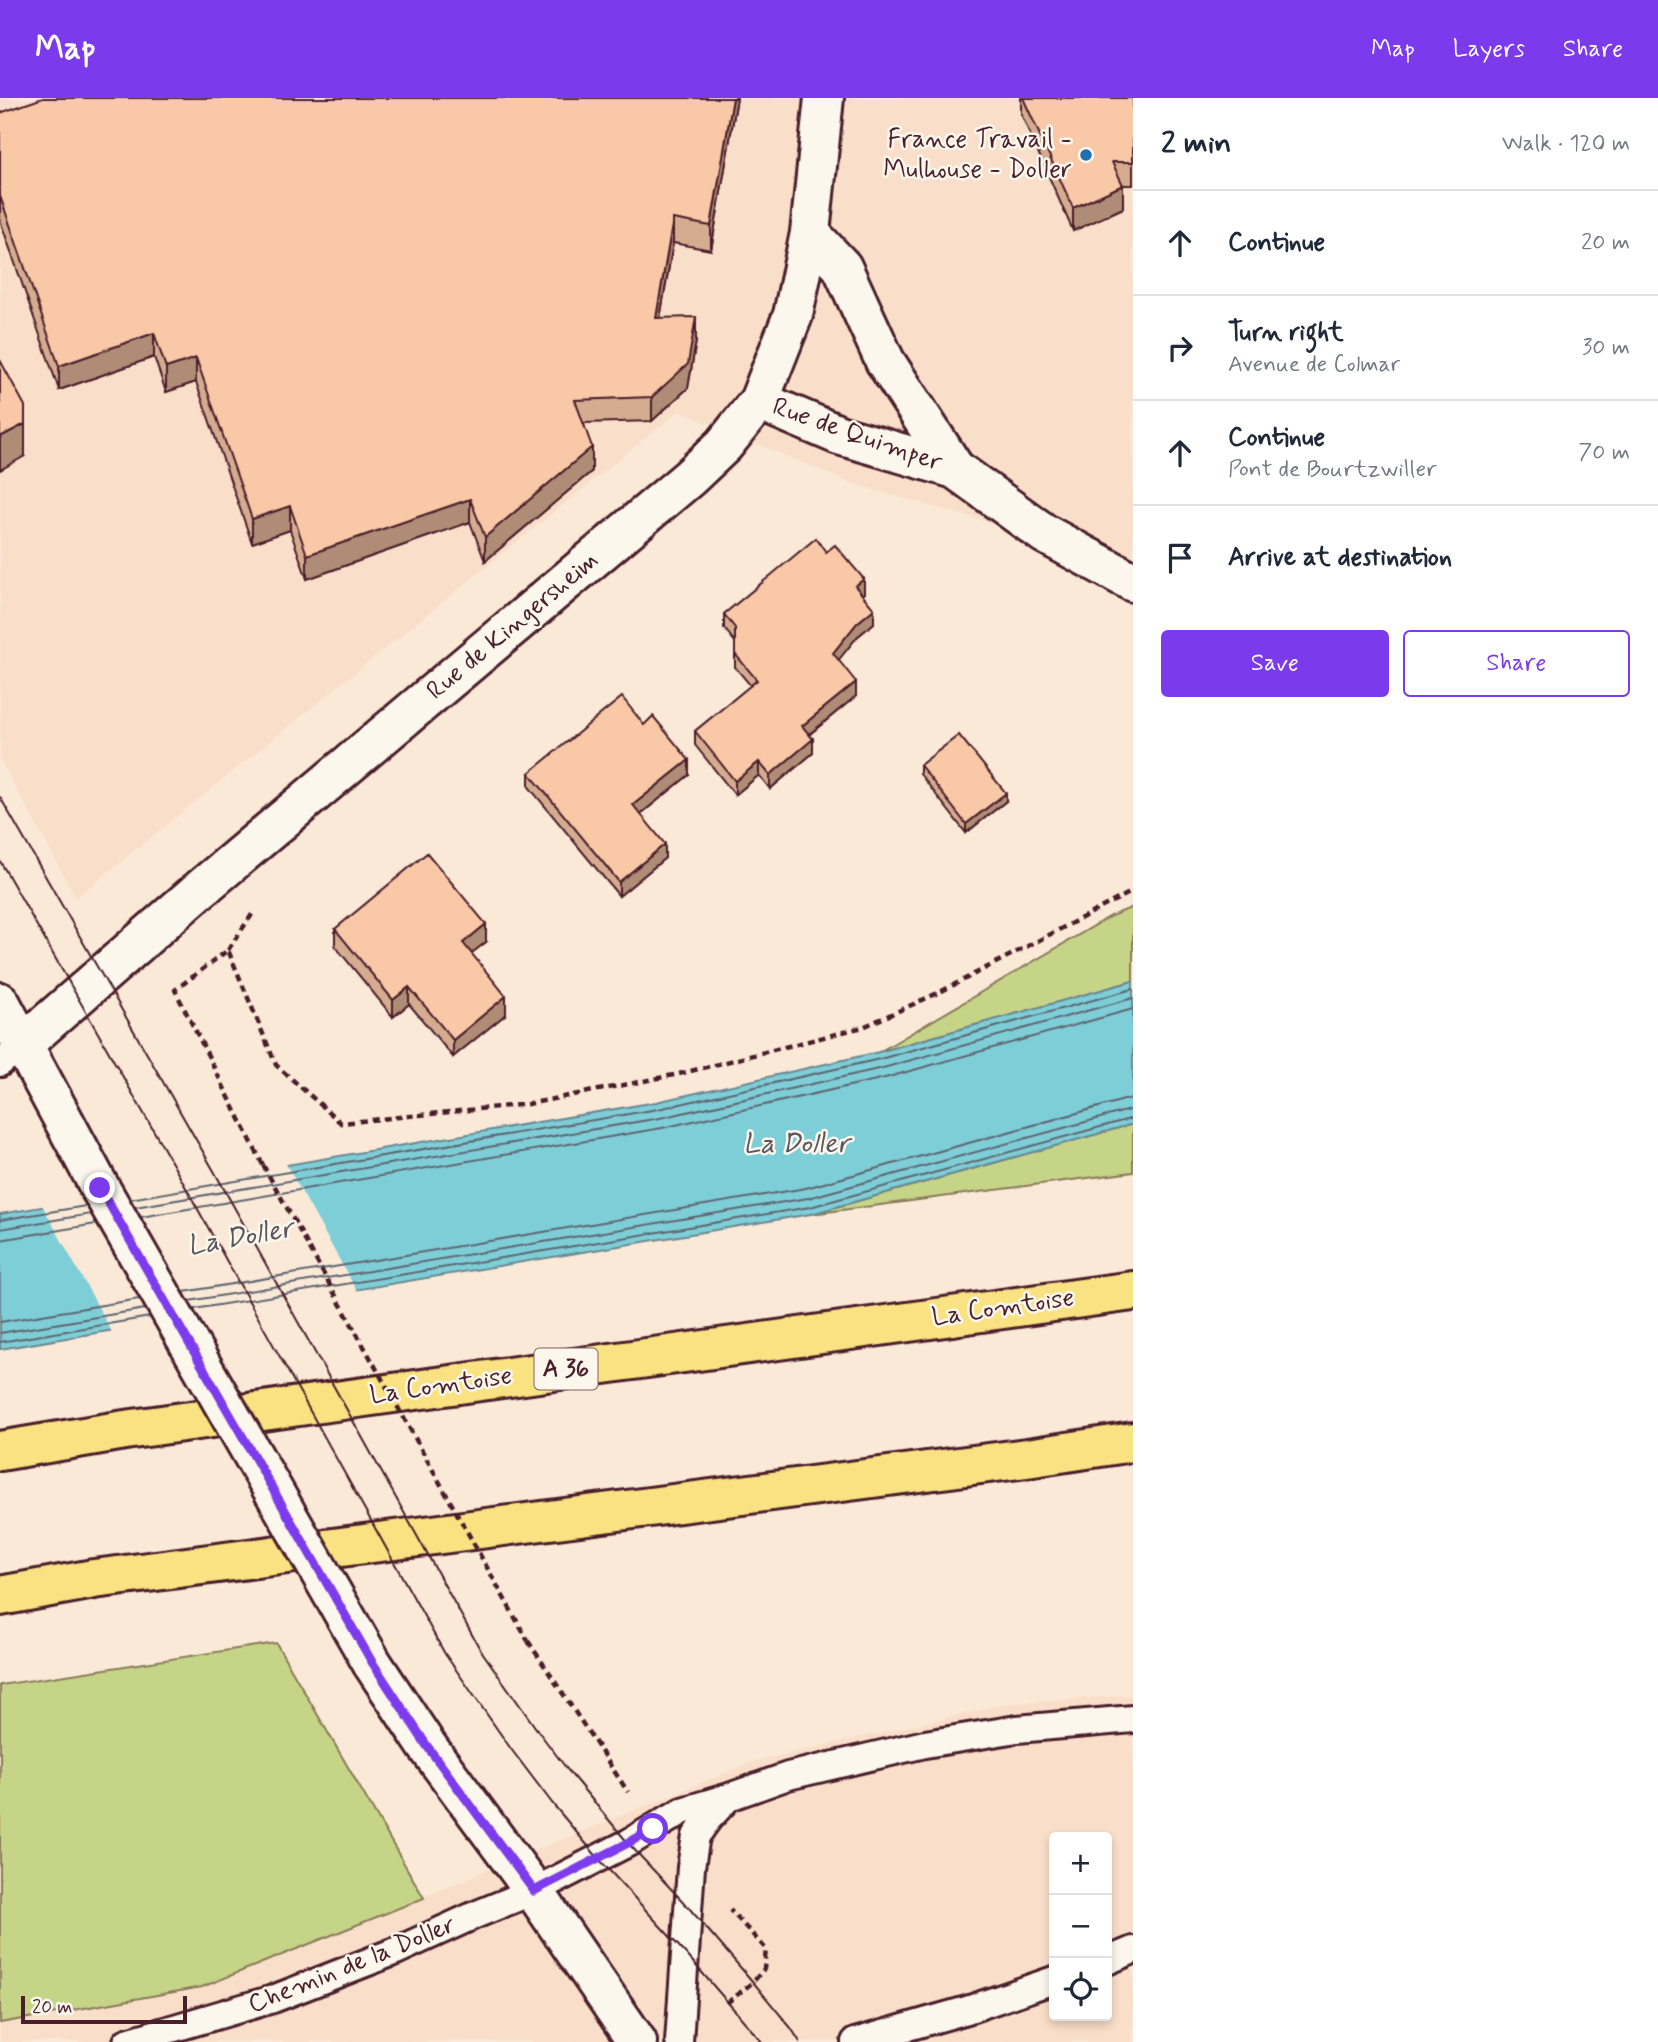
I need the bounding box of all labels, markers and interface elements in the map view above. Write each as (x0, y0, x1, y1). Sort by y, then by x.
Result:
text: Map (35, 27, 95, 71)
text: Map (1371, 34, 1415, 65)
text: Layers (1453, 34, 1525, 65)
text: Share (1563, 34, 1623, 65)
place label: France Travail - Mulhouse - Doller (883, 123, 1072, 187)
text: 2 min (1161, 124, 1231, 163)
text: Walk · 120 m (1502, 129, 1630, 159)
marker: France Travail - Mulhouse - Doller (1078, 147, 1094, 163)
icon: ahead (1161, 224, 1199, 262)
text: Continue (1228, 226, 1325, 260)
text: 20 m (1581, 228, 1630, 258)
text: Turn right (1228, 316, 1344, 350)
icon: right (1161, 329, 1199, 367)
text: 30 m (1582, 333, 1630, 363)
text: Avenue de Colmar (1228, 350, 1400, 380)
street label: Rue de Quimper (768, 390, 946, 480)
text: Continue (1228, 421, 1325, 455)
icon: ahead (1161, 434, 1199, 472)
text: 70 m (1578, 438, 1630, 468)
text: Pont de Bourtzwiller (1228, 455, 1437, 485)
icon: arrive (1161, 539, 1199, 577)
text: Arrive at destination (1228, 541, 1452, 575)
street label: Rue de Kingersheim (420, 544, 606, 708)
button: Save (1161, 630, 1389, 697)
button: Share (1403, 630, 1630, 697)
water label: La Doller (743, 1126, 852, 1163)
route end (84, 1172, 115, 1203)
water label: La Doller (185, 1210, 299, 1265)
street label: La Comtoise (930, 1281, 1076, 1335)
road number: A 36 (534, 1349, 598, 1390)
street label: La Comtoise (368, 1359, 514, 1413)
route start (637, 1813, 668, 1844)
map controls (1049, 1832, 1112, 2021)
button: + (1049, 1832, 1112, 1895)
button: − (1049, 1895, 1112, 1958)
street label: Chemin de la Doller (243, 1908, 461, 2022)
button: locate (1049, 1958, 1112, 2021)
scale bar (21, 1993, 187, 2025)
text: 20 m (32, 1995, 72, 2020)

